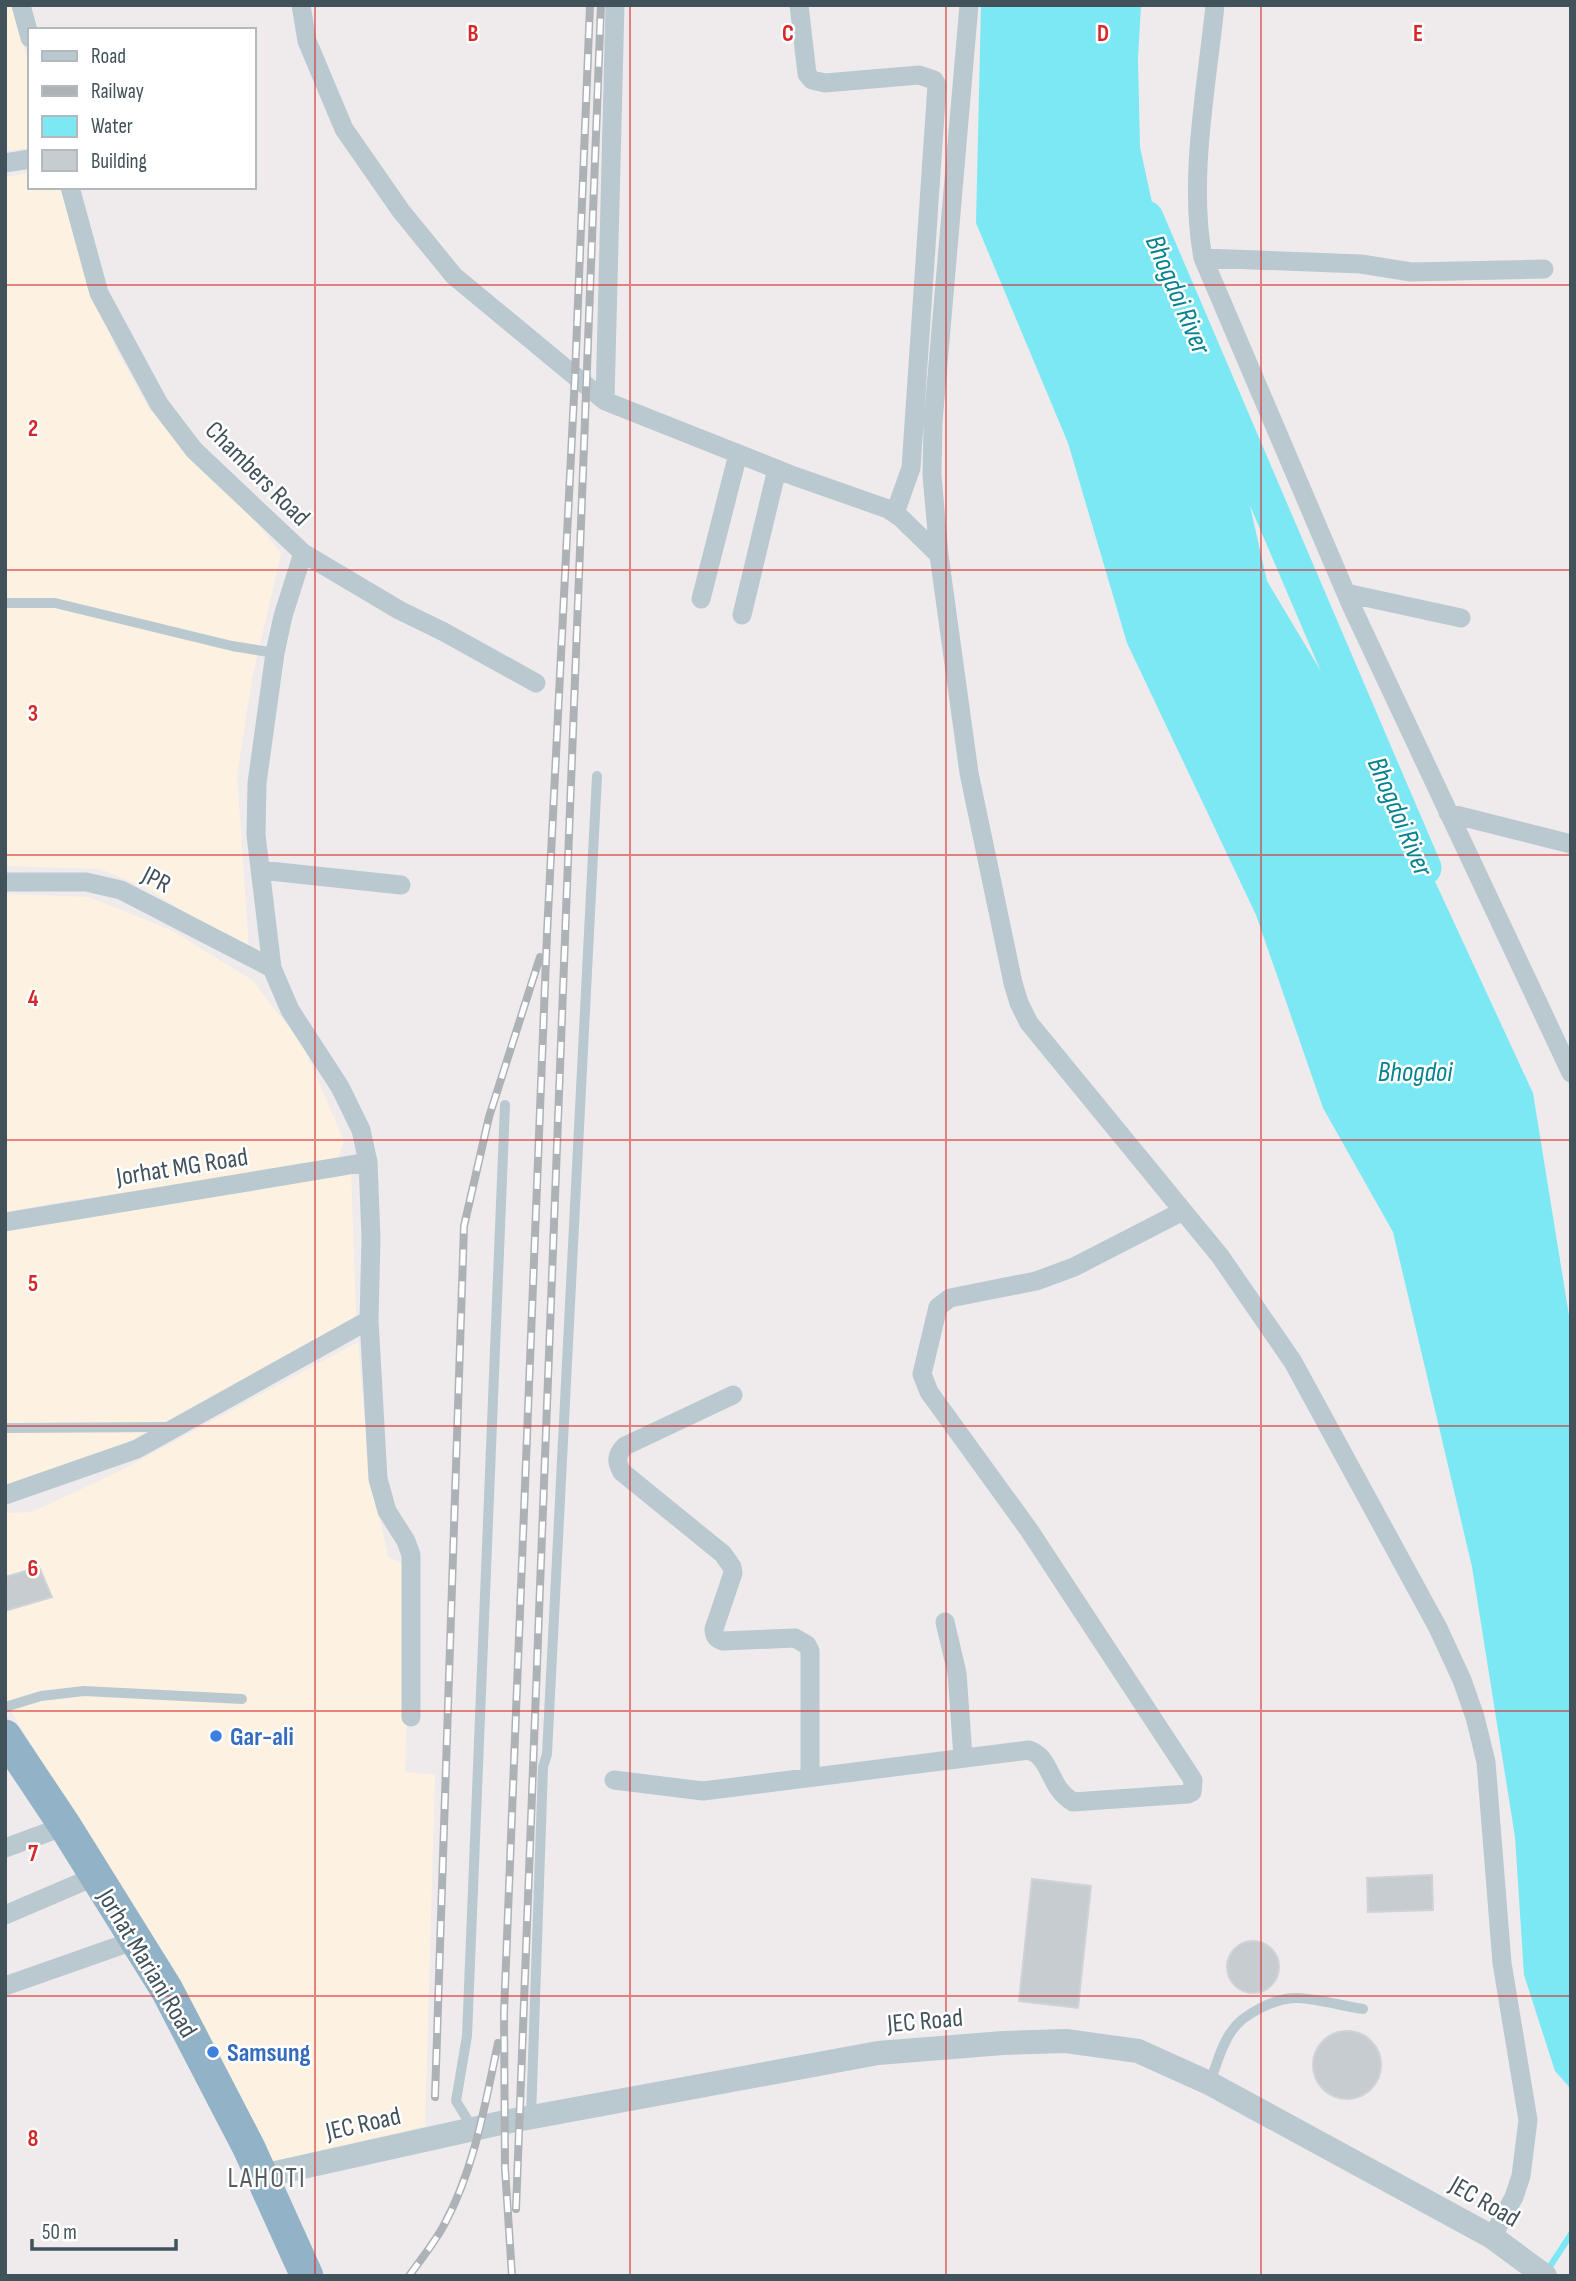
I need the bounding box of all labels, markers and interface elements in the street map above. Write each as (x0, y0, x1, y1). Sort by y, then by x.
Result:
text: B (468, 20, 479, 48)
text: C (782, 20, 794, 48)
text: D (1097, 20, 1109, 48)
text: E (1413, 20, 1423, 48)
legend (28, 28, 256, 189)
text: Road (91, 44, 126, 69)
text: Railway (91, 79, 144, 104)
text: Water (91, 114, 133, 139)
text: Building (91, 149, 147, 174)
water label: Bhogdoi River (1138, 230, 1218, 360)
text: 2 (28, 415, 38, 443)
street label: Chambers Road (198, 415, 316, 533)
text: 3 (28, 700, 38, 728)
water label: Bhogdoi River (1360, 752, 1440, 882)
street label: JPR (136, 860, 176, 901)
text: 4 (28, 985, 39, 1013)
water label: Bhogdoi (1378, 1056, 1453, 1089)
street label: Jorhat MG Road (113, 1142, 250, 1193)
text: 5 (28, 1270, 38, 1298)
text: 6 (28, 1555, 38, 1583)
place label: Gar-ali (230, 1722, 294, 1753)
marker: Gar-ali (208, 1728, 224, 1744)
text: 7 (28, 1840, 38, 1868)
street label: Jorhat Mariani Road (90, 1883, 203, 2044)
street label: JEC Road (885, 2003, 964, 2040)
place label: Samsung (227, 2038, 311, 2069)
marker: Samsung (205, 2044, 221, 2060)
street label: JEC Road (322, 2101, 404, 2148)
text: 8 (28, 2125, 39, 2153)
district label: LAHOTI (227, 2162, 307, 2195)
street label: JEC Road (1443, 2169, 1525, 2235)
scale bar (32, 2208, 175, 2252)
text: 50 m (42, 2220, 77, 2245)

